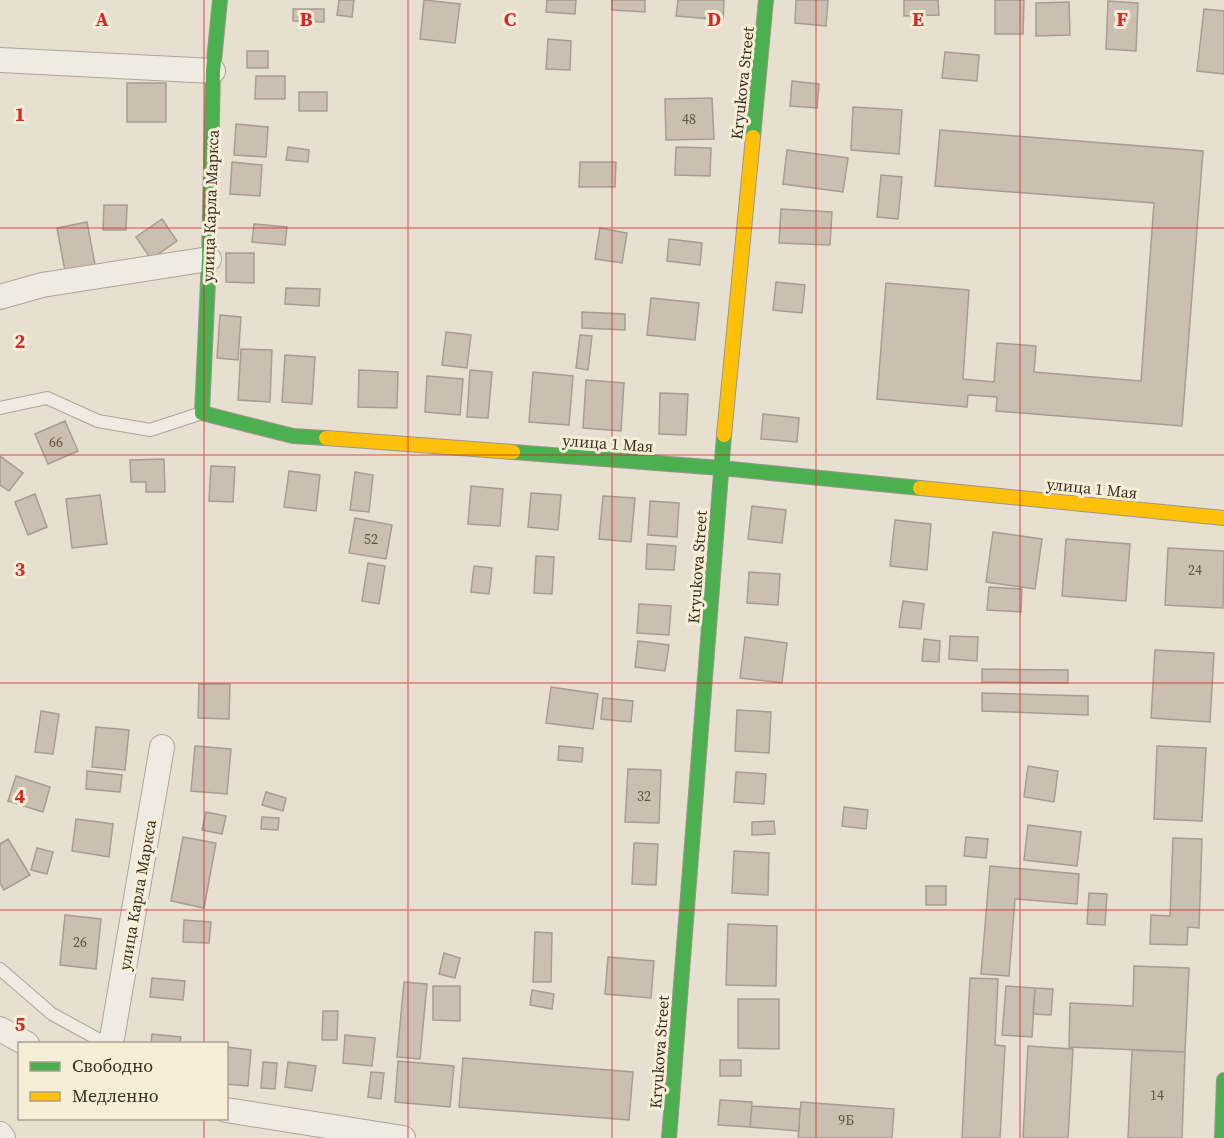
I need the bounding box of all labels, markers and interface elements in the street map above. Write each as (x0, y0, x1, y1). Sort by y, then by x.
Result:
text: A (95, 5, 109, 33)
text: B (299, 5, 313, 33)
text: C (504, 5, 516, 33)
text: D (707, 5, 721, 33)
text: E (912, 5, 924, 33)
text: F (1116, 5, 1128, 33)
street label: Kryukova Street (725, 25, 759, 141)
text: 1 (15, 100, 25, 128)
house number: 48 (682, 109, 696, 129)
street label: улица Карла Маркса (196, 128, 224, 283)
text: 2 (15, 327, 26, 355)
street label: улица 1 Мая (562, 429, 654, 457)
house number: 66 (49, 432, 63, 452)
street label: улица 1 Мая (1045, 472, 1139, 504)
street label: Kryukova Street (682, 509, 712, 624)
house number: 52 (364, 529, 378, 549)
text: 3 (15, 555, 26, 583)
house number: 24 (1188, 560, 1202, 580)
text: 4 (15, 782, 26, 810)
house number: 32 (637, 786, 651, 806)
street label: улица Карла Маркса (113, 817, 161, 972)
house number: 26 (73, 932, 87, 952)
street label: Kryukova Street (644, 994, 674, 1109)
text: 5 (15, 1010, 26, 1038)
legend (18, 1042, 228, 1120)
text: Свободно (72, 1053, 153, 1078)
text: Медленно (72, 1083, 159, 1108)
house number: 14 (1150, 1085, 1164, 1105)
house number: 9Б (838, 1110, 854, 1130)

